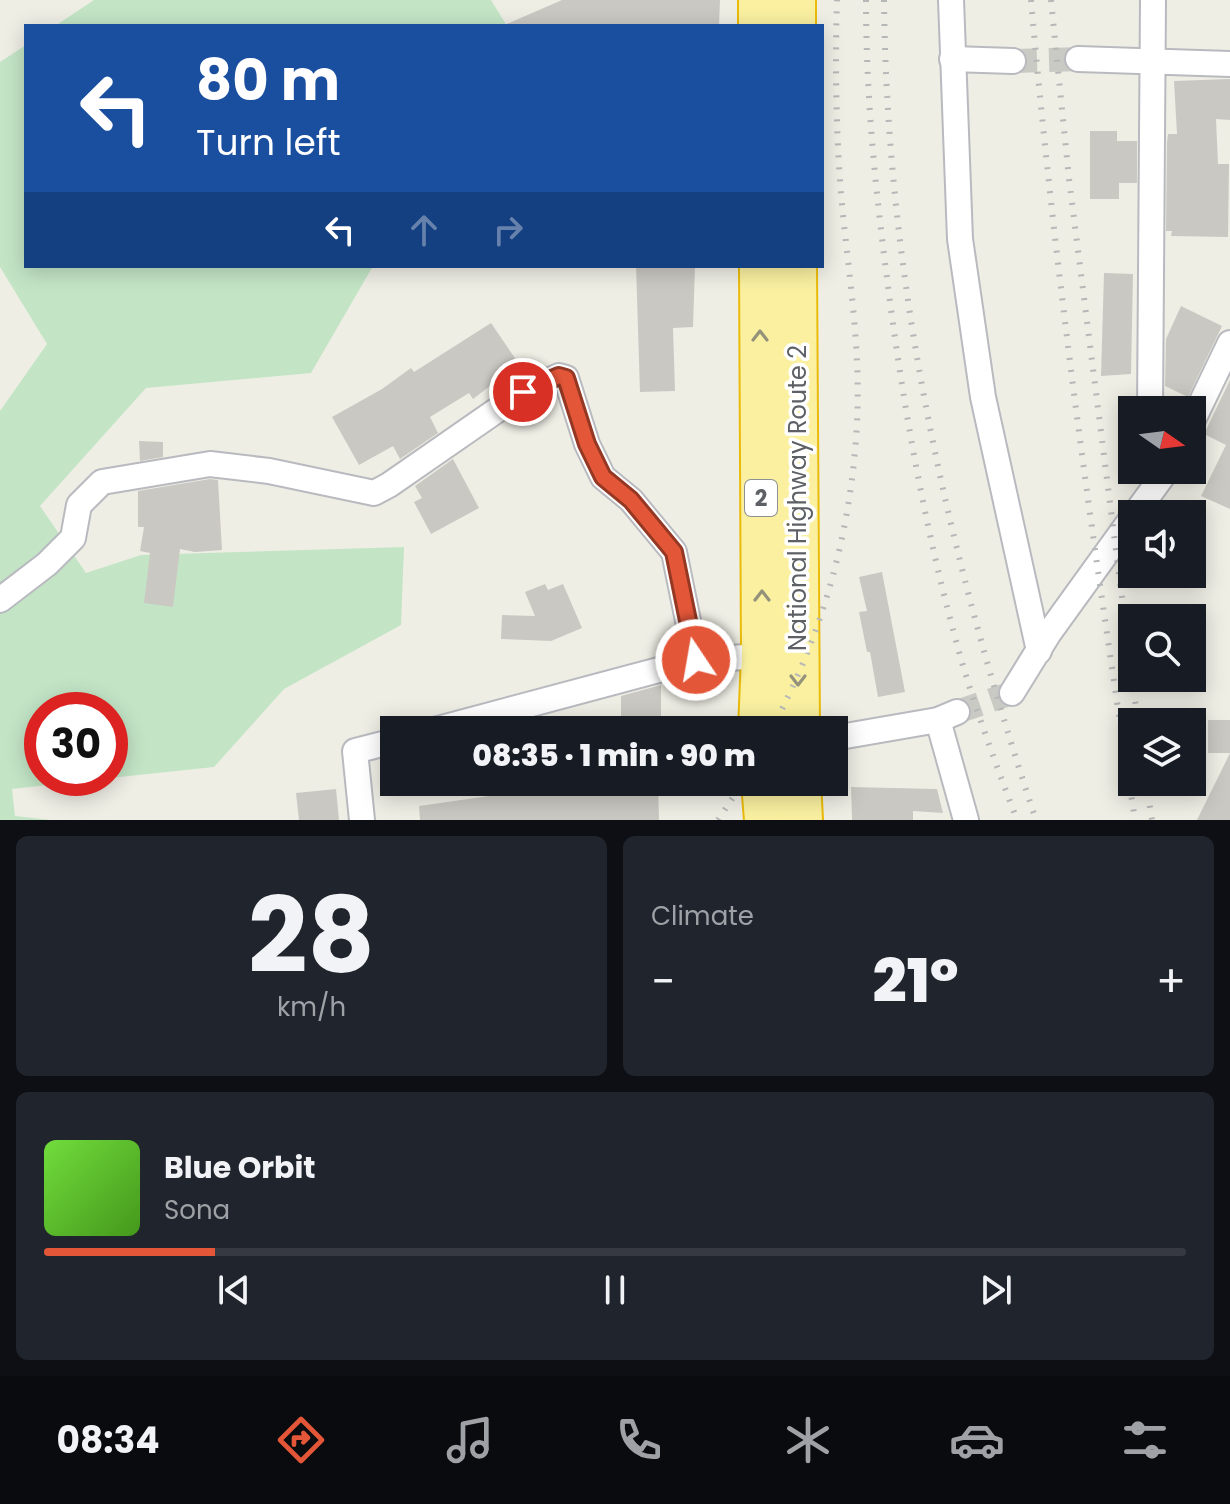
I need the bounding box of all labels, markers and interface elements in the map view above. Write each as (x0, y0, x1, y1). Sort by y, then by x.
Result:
text: 80 m (196, 41, 340, 120)
icon: left (64, 56, 168, 160)
text: Turn left (196, 117, 341, 168)
icon: left (318, 208, 362, 252)
icon: ahead (402, 208, 446, 252)
icon: right (486, 208, 530, 252)
one-way arrow (752, 329, 769, 342)
street label: National Highway Route 2 (781, 345, 814, 651)
pin (489, 358, 557, 426)
icon: arrive (501, 370, 545, 414)
north arrow (1118, 396, 1206, 484)
map controls (1118, 396, 1206, 796)
road number: 2 (745, 480, 777, 516)
button: sound (1118, 500, 1206, 588)
one-way arrow (753, 589, 770, 602)
button: search (1118, 604, 1206, 692)
position arrow (654, 618, 738, 702)
one-way arrow (790, 674, 807, 687)
speed limit sign: 30 (24, 692, 128, 796)
button: layers (1118, 708, 1206, 796)
text: 08:35 · 1 min · 90 m (472, 734, 756, 777)
text: 28 (248, 863, 375, 1008)
text: Climate (651, 898, 754, 934)
text: 21° (873, 939, 959, 1023)
text: − (651, 951, 675, 1012)
text: + (1156, 951, 1186, 1012)
text: km/h (277, 989, 346, 1025)
text: Blue Orbit (164, 1146, 316, 1189)
text: Sona (164, 1192, 230, 1228)
icon: previous (212, 1268, 256, 1312)
icon: pause (593, 1268, 637, 1312)
icon: next (974, 1268, 1018, 1312)
icon: directions (273, 1412, 329, 1468)
icon: music (442, 1412, 498, 1468)
icon: phone (611, 1412, 667, 1468)
icon: climate (780, 1412, 836, 1468)
icon: car (949, 1412, 1005, 1468)
icon: filters (1117, 1412, 1173, 1468)
text: 08:34 (56, 1415, 160, 1466)

